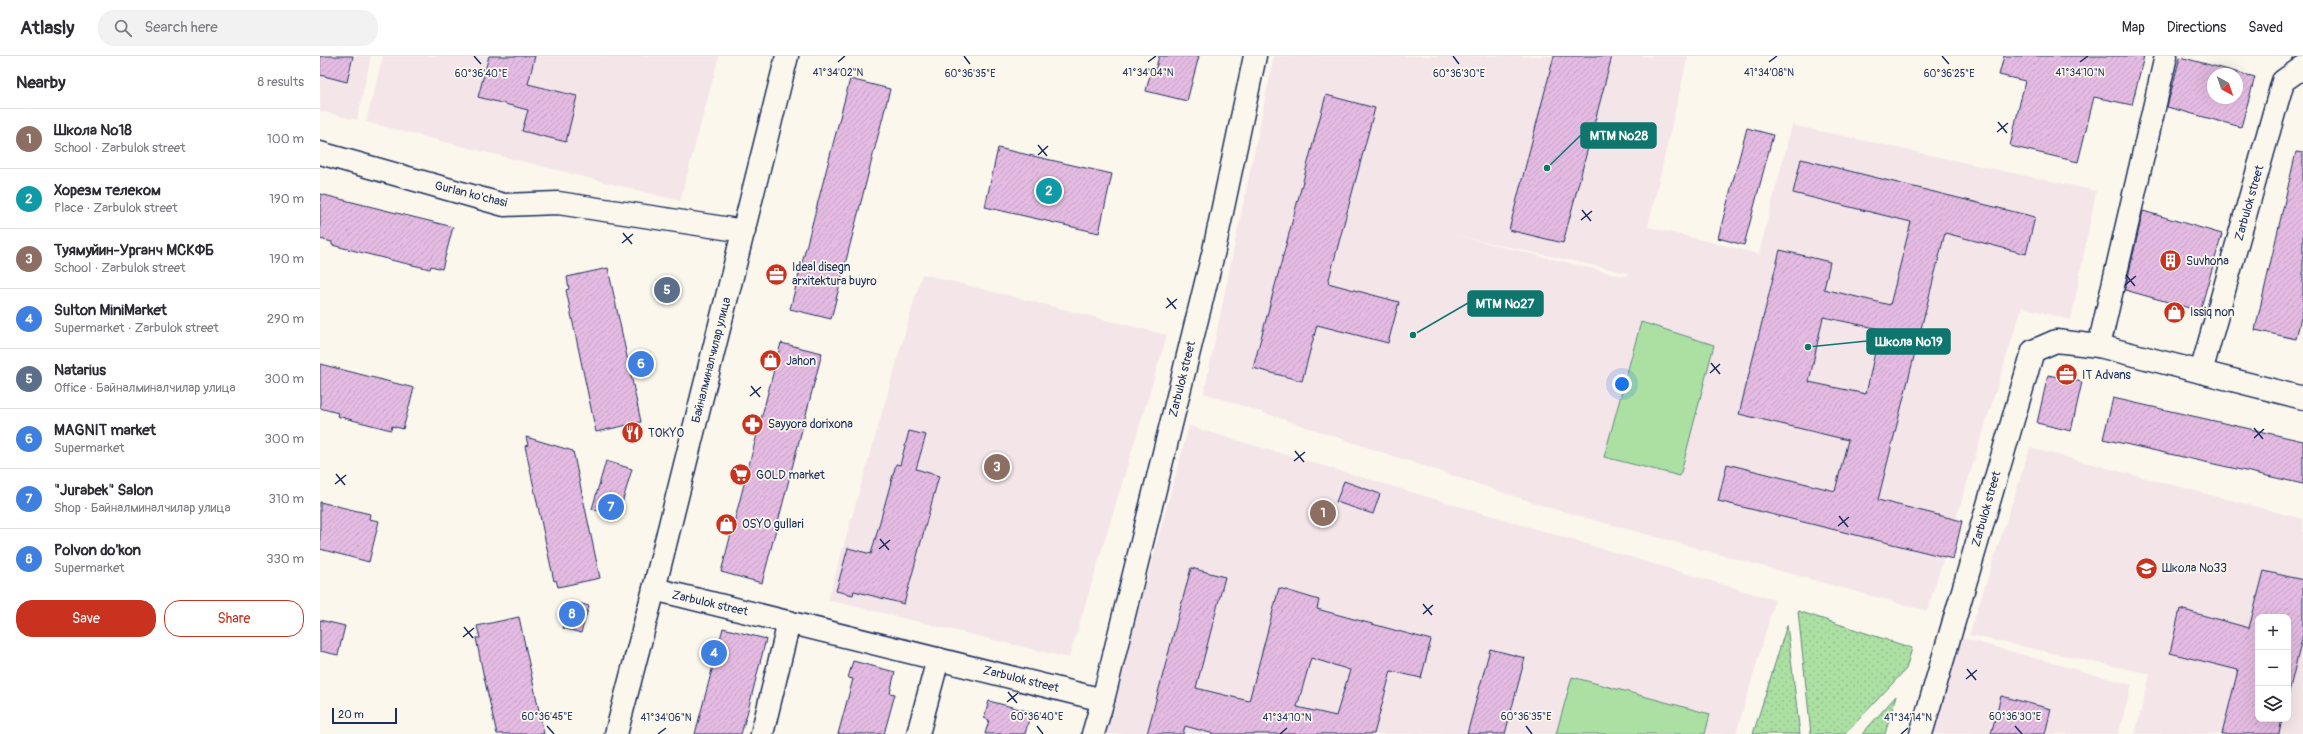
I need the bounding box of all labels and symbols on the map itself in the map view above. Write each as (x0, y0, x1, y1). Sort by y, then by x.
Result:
text: 41°34'02"N (813, 67, 864, 79)
text: 41°34'04"N (1123, 67, 1174, 79)
text: 41°34'08"N (1744, 67, 1794, 79)
text: 41°34'10"N (2055, 67, 2105, 79)
text: 60°36'40"E (455, 68, 507, 80)
text: 60°36'35"E (945, 68, 995, 80)
text: 60°36'30"E (1433, 68, 1485, 80)
text: 60°36'25"E (1924, 68, 1974, 80)
north arrow (2207, 68, 2243, 104)
callout: MTM №28 (1581, 123, 1656, 148)
text: MTM №28 (1590, 128, 1649, 144)
street label: Zarbulok street (2232, 164, 2267, 243)
pin: 2 (1036, 176, 1062, 206)
street label: Gurlan ko'chasi (433, 178, 509, 211)
building icon: Suvhona (2158, 248, 2184, 274)
place label: Suvhona (2186, 254, 2229, 269)
place label: Ideal disegn arxitektura buyro (792, 260, 877, 289)
office icon: Ideal disegn arxitektura buyro (764, 261, 790, 287)
pin: 5 (654, 275, 680, 305)
callout: MTM №27 (1468, 291, 1543, 316)
street label: Байналминалчилар улица (689, 295, 734, 425)
text: MTM №27 (1476, 296, 1534, 312)
shop icon: Issiq non (2161, 299, 2187, 325)
place label: Issiq non (2190, 305, 2235, 320)
callout: Школа №19 (1867, 329, 1950, 354)
text: Школа №19 (1874, 334, 1943, 350)
street label: Zarbulok street (1166, 339, 1199, 419)
shop icon: Jahon (758, 348, 784, 374)
pin: 6 (628, 349, 654, 379)
place label: Jahon (786, 354, 816, 369)
office icon: IT Advans (2053, 362, 2079, 388)
place label: IT Advans (2082, 368, 2131, 383)
your location (1612, 374, 1632, 394)
pharmacy icon: Sayyora dorixona (740, 411, 766, 437)
place label: Sayyora dorixona (768, 417, 853, 432)
restaurant icon: TOKYO (620, 420, 646, 446)
place label: TOKYO (648, 426, 684, 441)
pin: 3 (984, 452, 1010, 482)
supermarket icon: GOLD market (727, 462, 753, 488)
place label: GOLD market (756, 468, 825, 483)
street label: Zarbulok street (1969, 470, 2004, 549)
pin: 7 (598, 492, 624, 522)
pin: 1 (1310, 498, 1336, 528)
shop icon: OSYO gullari (713, 511, 739, 537)
place label: OSYO gullari (742, 517, 804, 532)
school or university icon: Школа №33 (2134, 555, 2160, 581)
place label: Школа №33 (2162, 561, 2227, 576)
street label: Zarbulok street (670, 587, 750, 620)
pin: 8 (559, 599, 585, 629)
pin: 4 (701, 638, 727, 668)
street label: Zarbulok street (981, 663, 1061, 696)
scale bar (332, 706, 397, 725)
text: 60°36'45"E (522, 711, 572, 723)
text: 60°36'40"E (1011, 711, 1063, 723)
text: 60°36'35"E (1501, 711, 1551, 723)
text: 60°36'30"E (1989, 711, 2041, 723)
text: 41°34'06"N (641, 712, 692, 724)
text: 41°34'10"N (1262, 712, 1312, 724)
text: 41°34'14"N (1884, 712, 1932, 724)

